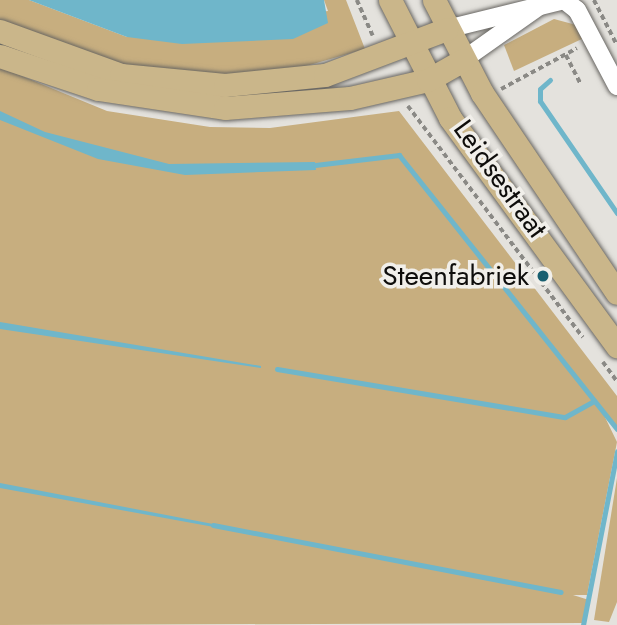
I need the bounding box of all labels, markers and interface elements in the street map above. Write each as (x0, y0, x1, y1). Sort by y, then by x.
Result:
street label: Leidsestraat (446, 114, 554, 244)
place label: Steenfabriek (382, 259, 529, 293)
marker: Steenfabriek (535, 268, 551, 284)

